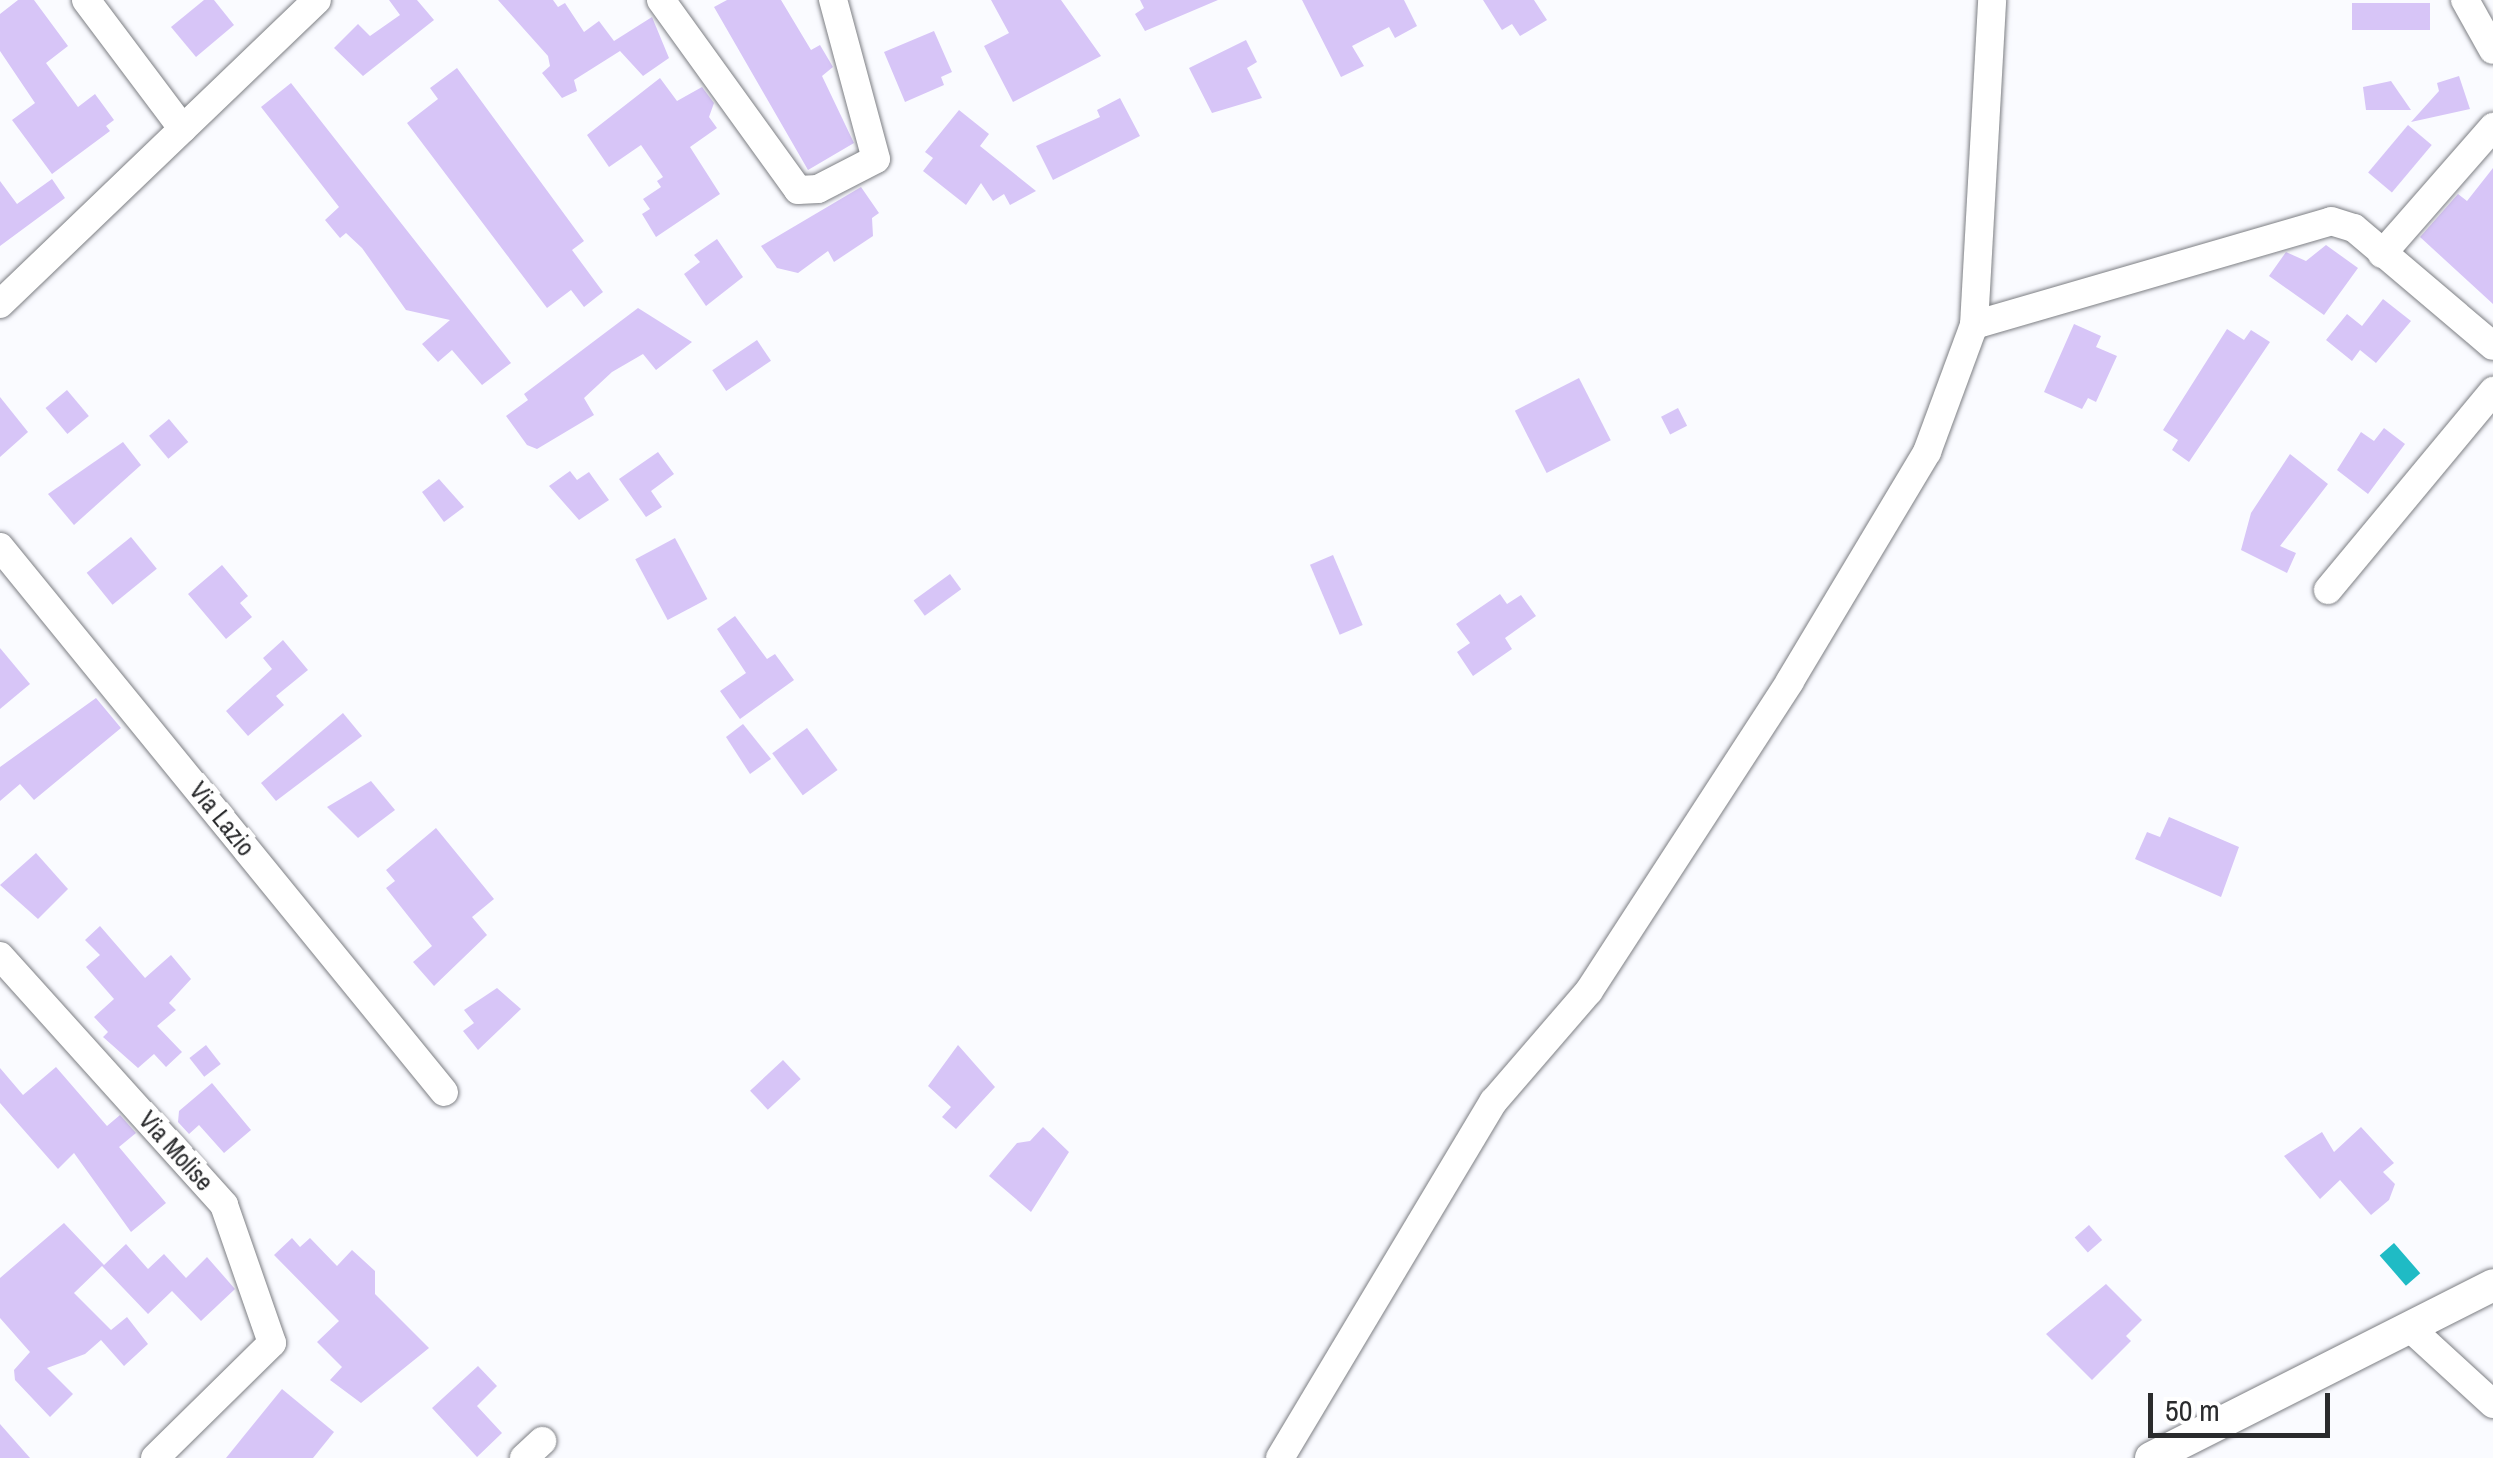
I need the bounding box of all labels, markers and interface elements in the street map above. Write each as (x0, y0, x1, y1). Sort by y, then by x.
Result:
street label: Via Lazio (183, 776, 261, 862)
street label: Via Molise (133, 1105, 219, 1197)
scale bar (2153, 1373, 2336, 1435)
text: 50 m (2165, 1390, 2220, 1430)

